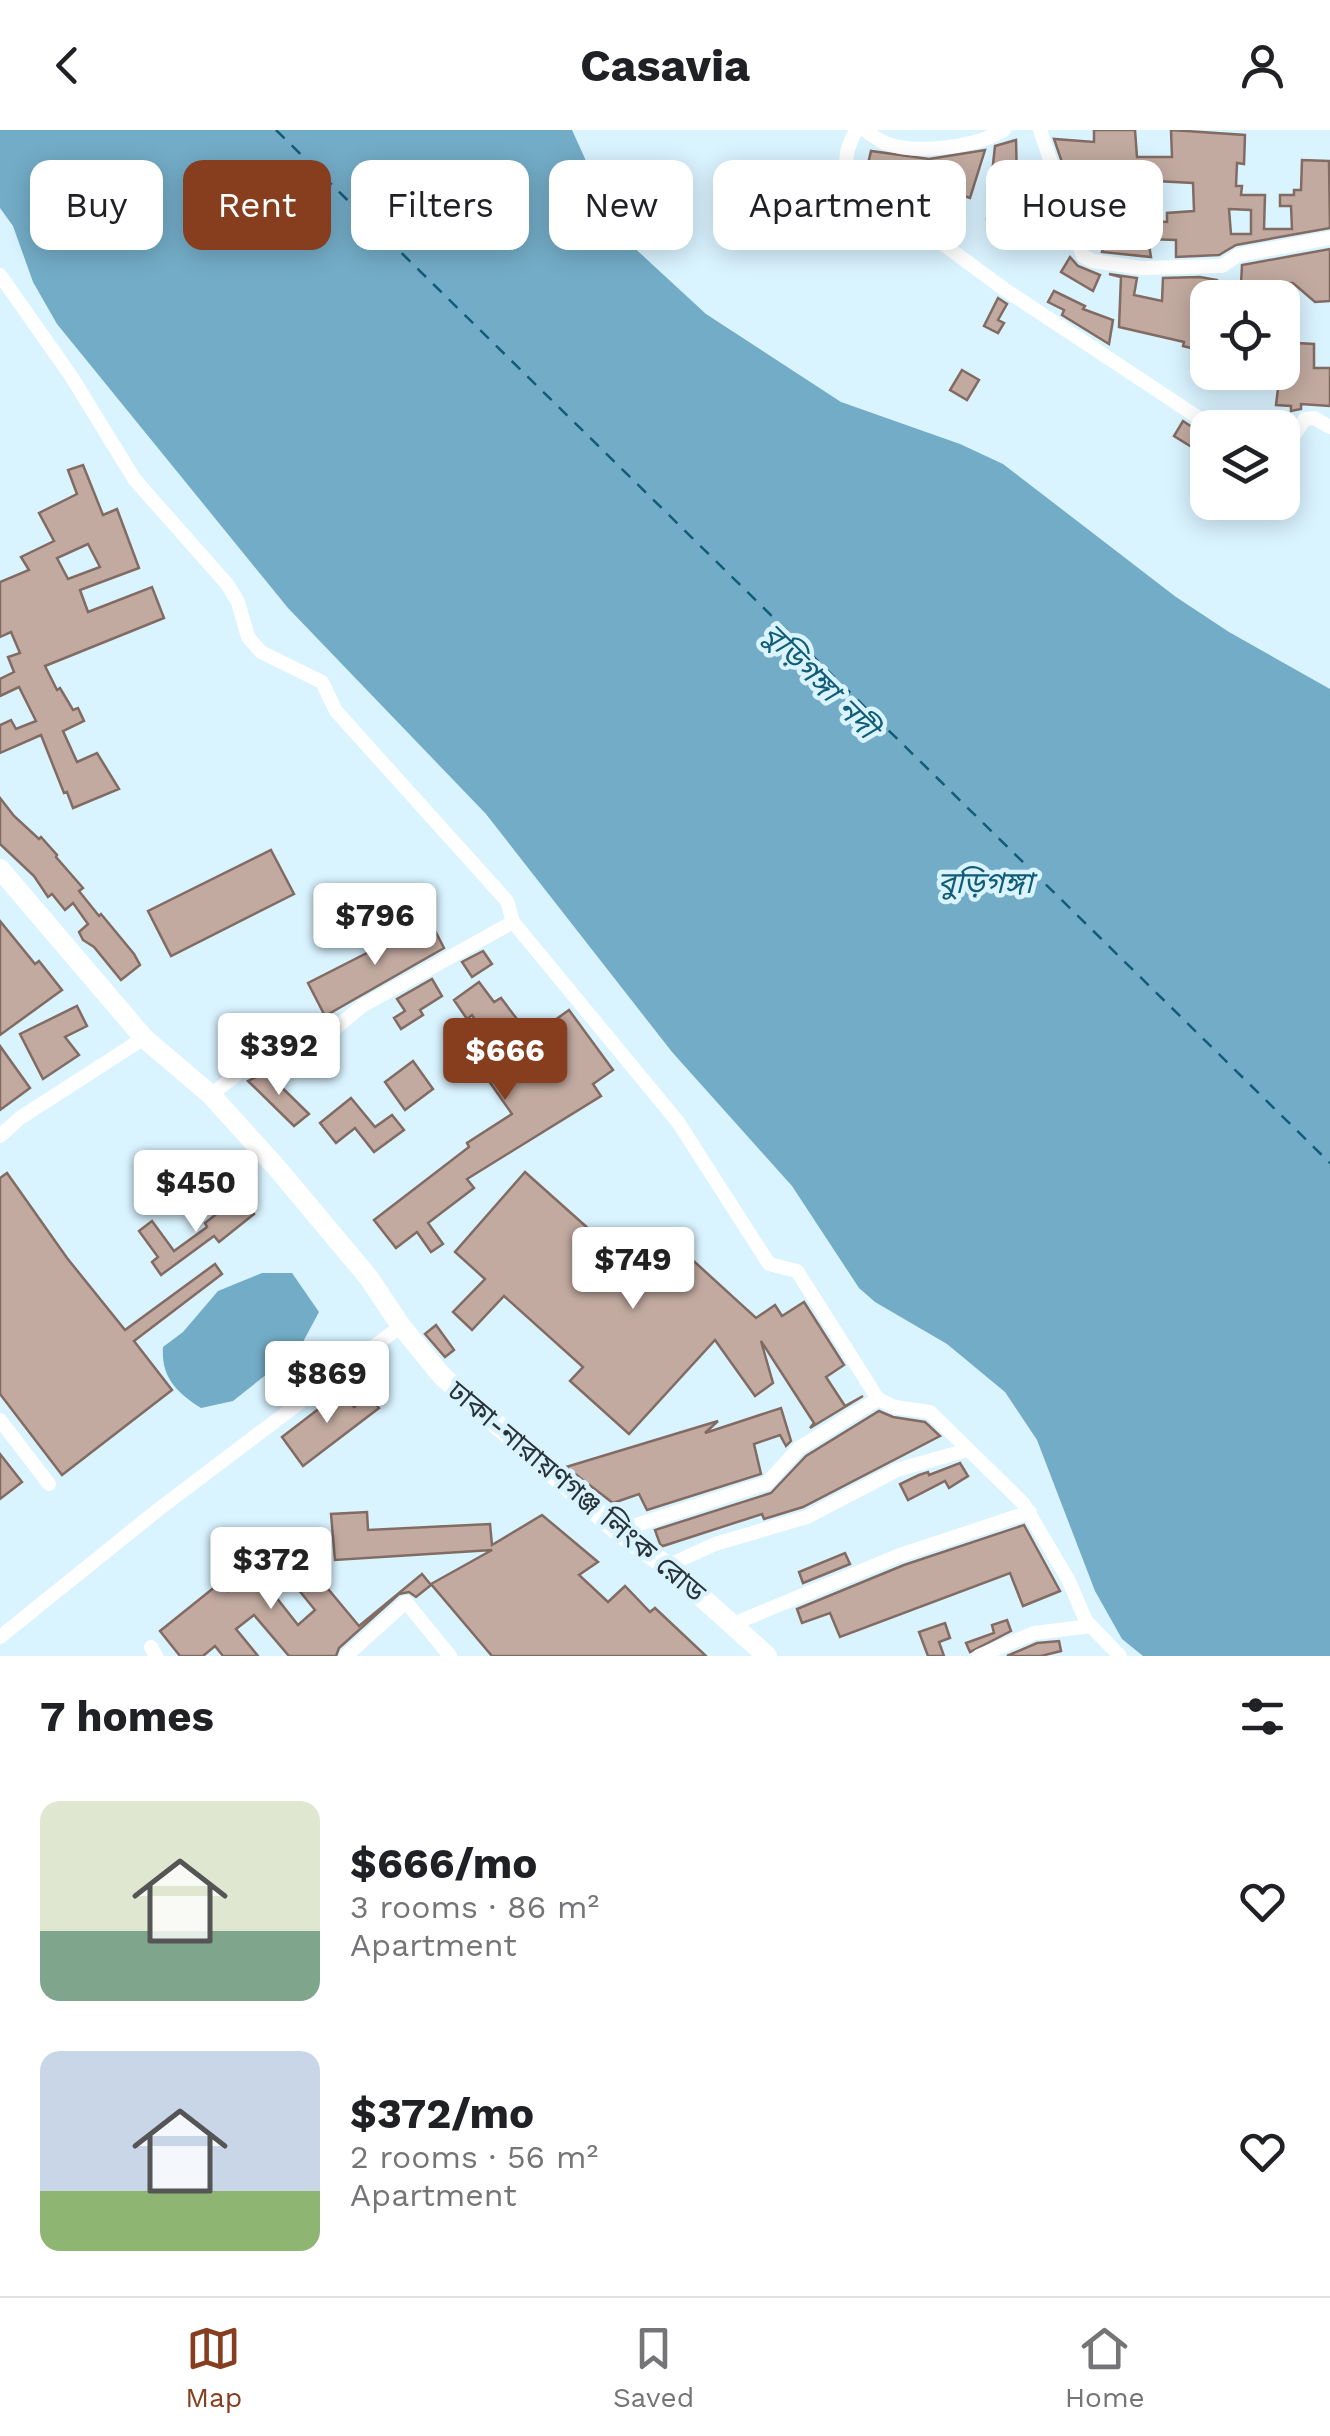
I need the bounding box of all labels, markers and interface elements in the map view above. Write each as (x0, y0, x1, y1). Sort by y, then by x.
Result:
icon: back (40, 38, 95, 93)
icon: person (1235, 38, 1290, 93)
text: Casavia (580, 39, 750, 92)
chip: Buy (30, 160, 163, 250)
chip: Rent (183, 160, 331, 250)
chip: Filters (351, 160, 529, 250)
chip: New (549, 160, 693, 250)
chip: Apartment (713, 160, 966, 250)
chip: House (986, 160, 1163, 250)
map controls (1190, 280, 1300, 520)
button: locate (1190, 280, 1300, 390)
button: layers (1190, 410, 1300, 520)
water label: বুড়িগঙ্গা নদী (756, 616, 889, 749)
water label: বুড়িগঙ্গা (937, 865, 1038, 900)
pin: $796 (316, 883, 434, 968)
text: $796 (335, 896, 415, 934)
pin: $392 (220, 1013, 338, 1098)
pin: $666 (446, 1018, 564, 1103)
text: $392 (240, 1026, 318, 1064)
text: $666 (465, 1031, 545, 1069)
pin: $450 (137, 1150, 255, 1235)
text: $450 (156, 1163, 236, 1201)
pin: $749 (574, 1227, 692, 1312)
text: $749 (594, 1240, 672, 1278)
pin: $869 (268, 1341, 386, 1426)
text: $869 (287, 1354, 367, 1392)
street label: ঢাকা-নারায়ণগঞ্জ লিংক রোড (440, 1373, 713, 1609)
pin: $372 (212, 1527, 330, 1612)
text: $372 (232, 1540, 310, 1578)
icon: filters (1235, 1689, 1290, 1744)
text: 7 homes (40, 1692, 214, 1741)
text: $666/mo (350, 1839, 537, 1888)
icon: home (120, 1841, 240, 1961)
icon: heart (1235, 1874, 1290, 1929)
text: 3 rooms · 86 m² (350, 1888, 599, 1926)
text: Apartment (350, 1926, 517, 1964)
text: $372/mo (350, 2089, 534, 2138)
icon: home (120, 2091, 240, 2211)
icon: heart (1235, 2124, 1290, 2179)
text: 2 rooms · 56 m² (350, 2138, 598, 2176)
text: Apartment (350, 2176, 517, 2214)
tab: Map (185, 2321, 242, 2414)
tab: Saved (613, 2321, 694, 2414)
tab: Home (1065, 2321, 1145, 2414)

